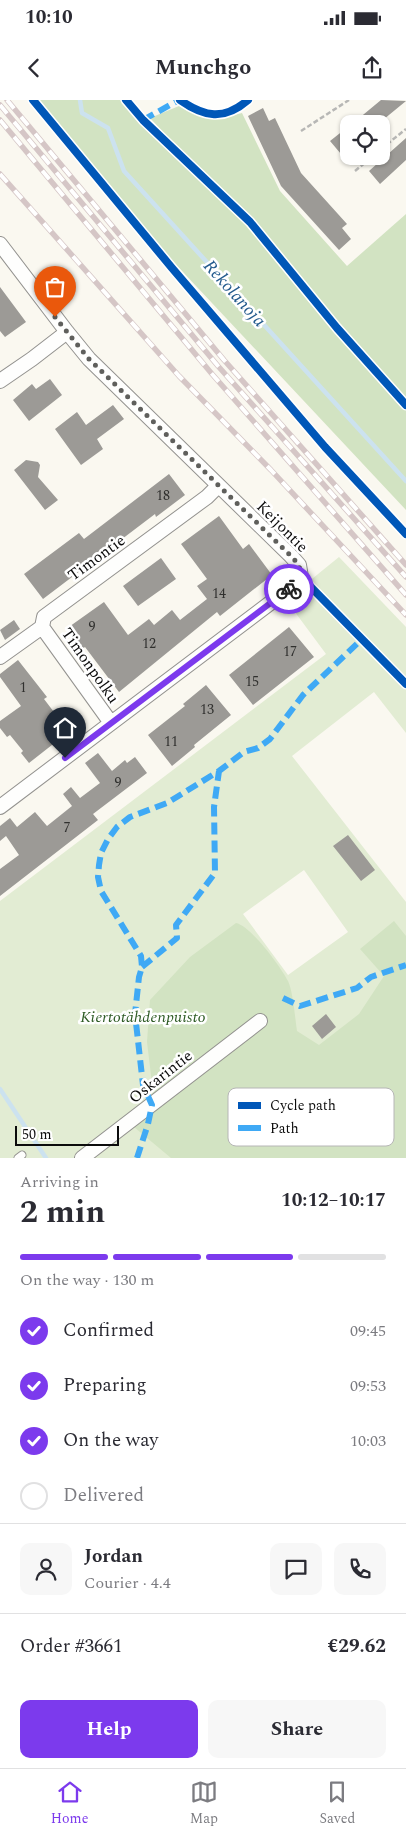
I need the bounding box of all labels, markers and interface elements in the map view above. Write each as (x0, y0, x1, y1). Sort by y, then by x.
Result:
text: 10:10 (25, 3, 73, 32)
text: Munchgo (155, 51, 251, 84)
icon: back (20, 54, 48, 82)
icon: share (358, 54, 386, 82)
map controls (340, 115, 390, 165)
button: locate (340, 115, 390, 165)
water label: Rekolanoja (197, 253, 272, 333)
pin (34, 266, 76, 317)
icon: bag (41, 273, 69, 301)
house number: 18 (156, 485, 170, 506)
street label: Keijontie (251, 495, 314, 558)
street label: Timontie (63, 529, 130, 587)
courier (264, 564, 314, 614)
icon: bike (275, 575, 303, 603)
house number: 14 (212, 583, 226, 604)
house number: 9 (89, 616, 96, 637)
street label: Timonpolku (55, 623, 125, 708)
house number: 12 (142, 633, 156, 654)
house number: 17 (283, 641, 297, 662)
house number: 15 (245, 671, 259, 692)
house number: 1 (20, 677, 27, 698)
house number: 13 (200, 699, 214, 720)
pin (44, 707, 86, 758)
icon: home (51, 714, 79, 742)
house number: 11 (164, 731, 178, 752)
house number: 9 (115, 772, 122, 793)
house number: 7 (64, 817, 71, 838)
park label: Kiertotähdenpuisto (80, 1005, 206, 1029)
street label: Oskarintie (124, 1044, 198, 1109)
legend (228, 1088, 394, 1146)
text: Cycle path (270, 1095, 336, 1116)
text: Path (270, 1118, 299, 1139)
scale bar (15, 1123, 119, 1146)
text: 50 m (22, 1124, 52, 1145)
text: Arriving in (20, 1170, 99, 1194)
text: 10:12–10:17 (281, 1186, 386, 1215)
text: 2 min (20, 1188, 105, 1237)
text: On the way · 130 m (20, 1268, 154, 1292)
text: Confirmed (63, 1316, 154, 1345)
icon: check (20, 1317, 48, 1345)
text: 09:45 (350, 1319, 386, 1343)
text: Preparing (63, 1371, 147, 1400)
icon: check (20, 1372, 48, 1400)
text: 09:53 (350, 1374, 386, 1398)
text: On the way (63, 1426, 159, 1455)
icon: check (20, 1427, 48, 1455)
text: 10:03 (350, 1429, 386, 1453)
text: Delivered (63, 1481, 144, 1510)
text: Jordan (84, 1542, 143, 1571)
button: person (20, 1543, 72, 1595)
button: chat (270, 1543, 322, 1595)
button: phone (334, 1543, 386, 1595)
text: Courier · 4.4 (84, 1571, 171, 1595)
text: Order #3661 (20, 1632, 123, 1661)
text: €29.62 (328, 1632, 386, 1661)
button: Help (20, 1700, 198, 1758)
button: Share (208, 1700, 386, 1758)
tab: Home (51, 1778, 88, 1829)
tab: Map (190, 1778, 218, 1829)
tab: Saved (319, 1778, 355, 1829)

